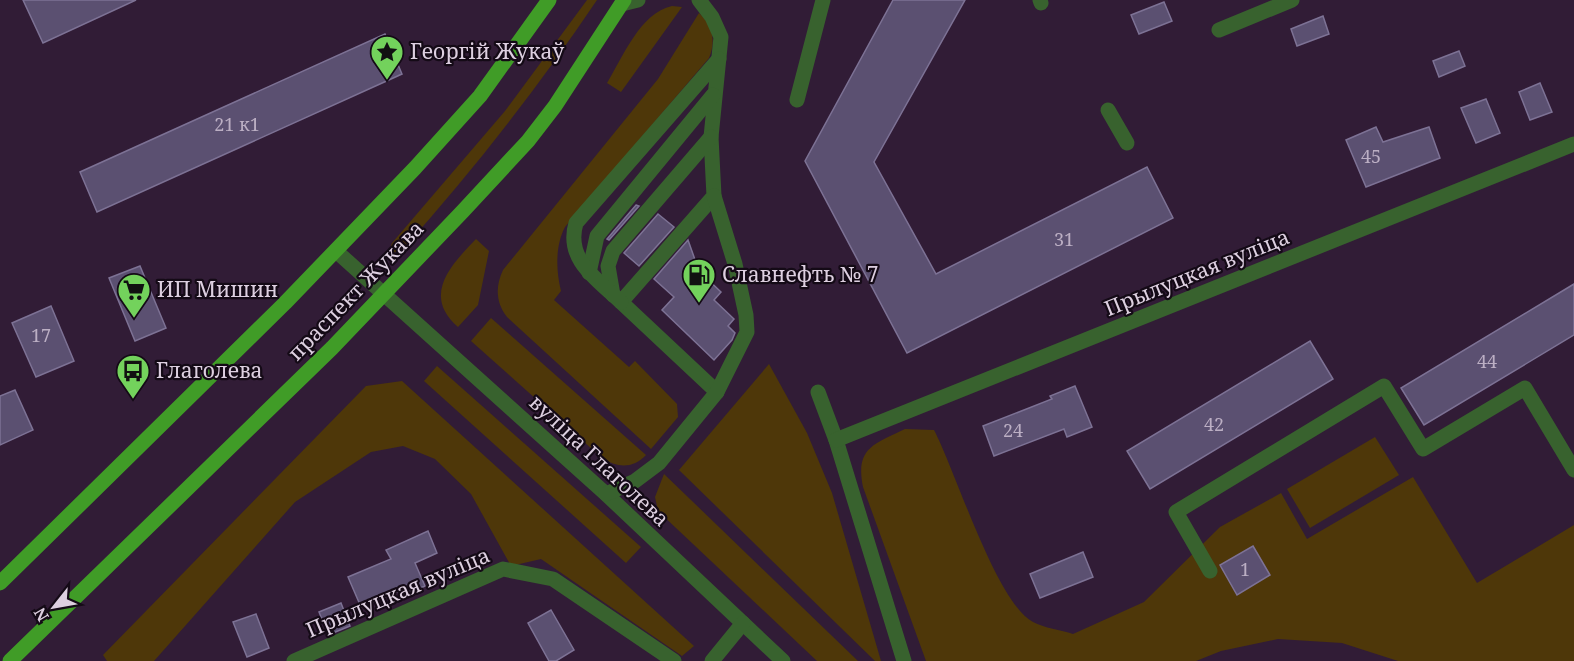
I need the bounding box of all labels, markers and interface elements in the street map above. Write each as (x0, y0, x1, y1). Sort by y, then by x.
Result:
place icon: Георгій Жукаў (369, 34, 405, 81)
place label: Георгій Жукаў (410, 37, 564, 65)
house number: 21 к1 (214, 112, 260, 136)
house number: 45 (1361, 144, 1381, 168)
street label: праспект Жукава (281, 214, 429, 366)
street label: Прылуцкая вуліца (1100, 222, 1293, 322)
house number: 31 (1054, 227, 1074, 251)
fuel station icon: Славнефть № 7 (681, 257, 717, 304)
place label: Славнефть № 7 (722, 260, 878, 288)
supermarket icon: ИП Мишин (116, 272, 152, 319)
place label: ИП Мишин (157, 275, 278, 303)
house number: 17 (31, 323, 51, 347)
house number: 44 (1477, 349, 1497, 373)
bus stop icon: Глаголева (115, 353, 151, 400)
place label: Глаголева (156, 356, 263, 384)
street label: вуліца Глаголева (524, 388, 676, 532)
house number: 42 (1204, 412, 1224, 436)
house number: 24 (1003, 418, 1023, 442)
street label: Прылуцкая вуліца (301, 541, 494, 643)
house number: 1 (1240, 557, 1250, 581)
north arrow (24, 577, 84, 637)
text: N (28, 603, 54, 626)

